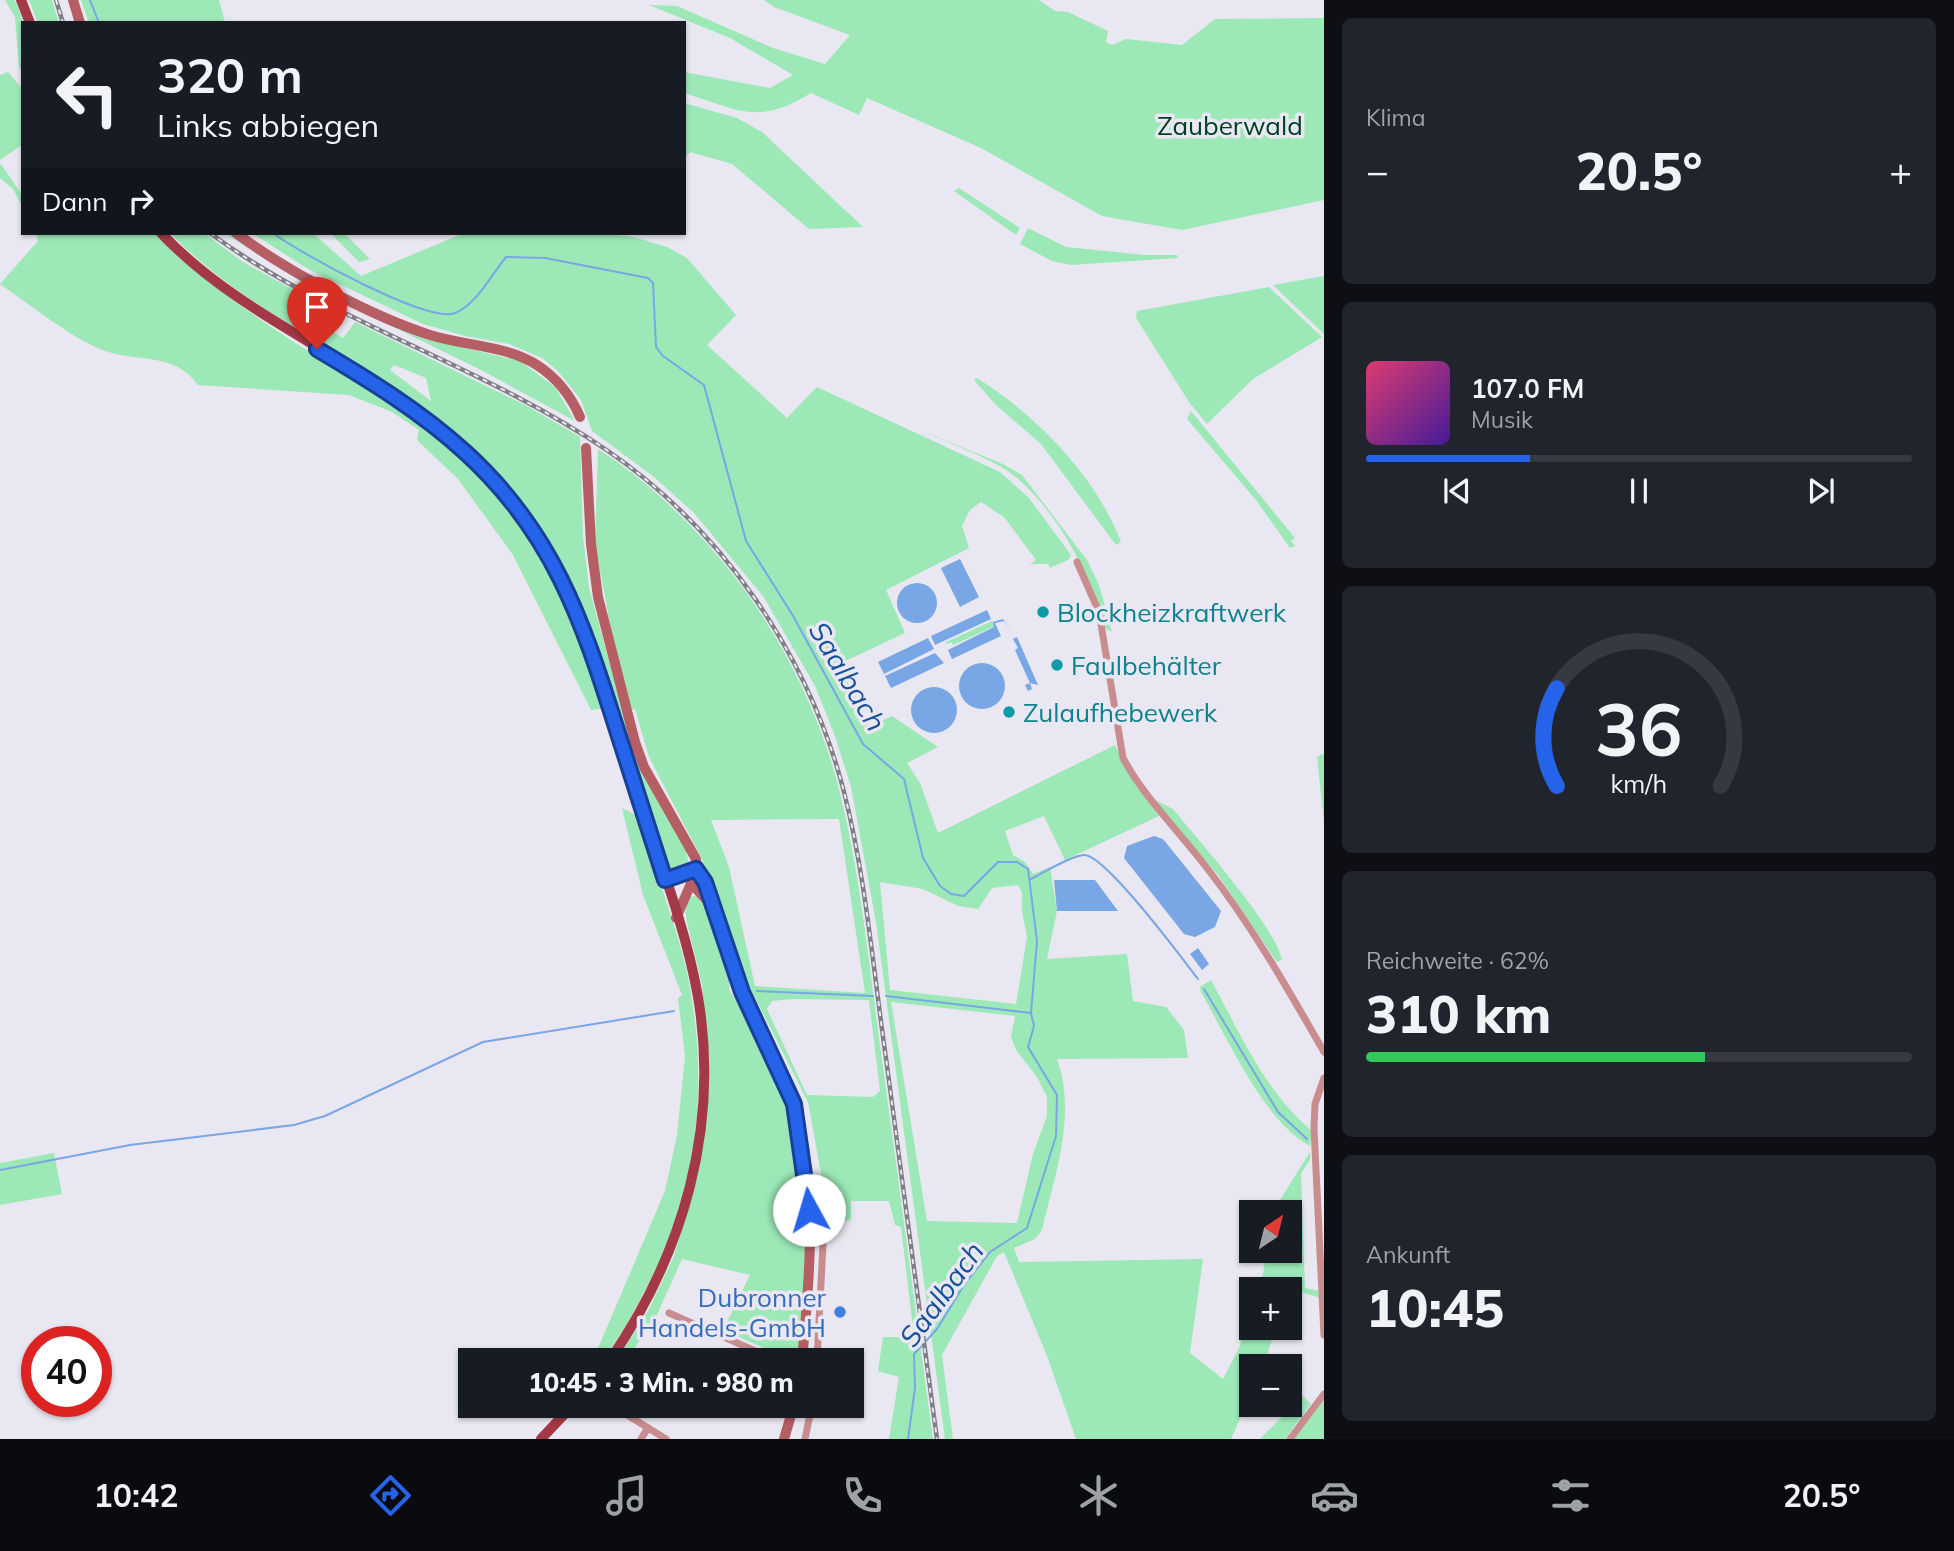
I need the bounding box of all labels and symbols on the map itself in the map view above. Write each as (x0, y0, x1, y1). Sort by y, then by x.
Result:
park label: Zauberwald (1157, 109, 1303, 142)
pin (287, 277, 347, 349)
place label: Blockheizkraftwerk (1057, 596, 1287, 629)
marker: Blockheizkraftwerk (1035, 604, 1051, 620)
water label: Saalbach (802, 615, 894, 737)
place label: Faulbehälter (1071, 649, 1222, 682)
marker: Faulbehälter (1049, 657, 1065, 673)
place label: Zulaufhebewerk (1023, 696, 1218, 729)
marker: Zulaufhebewerk (1001, 704, 1017, 720)
position arrow (772, 1173, 846, 1247)
north arrow (1239, 1200, 1302, 1264)
water label: Saalbach (891, 1235, 991, 1353)
place label: Dubronner Handels-GmbH (638, 1281, 827, 1344)
marker: Dubronner Handels-GmbH (832, 1304, 848, 1320)
speed limit sign: 40 (21, 1326, 112, 1417)

